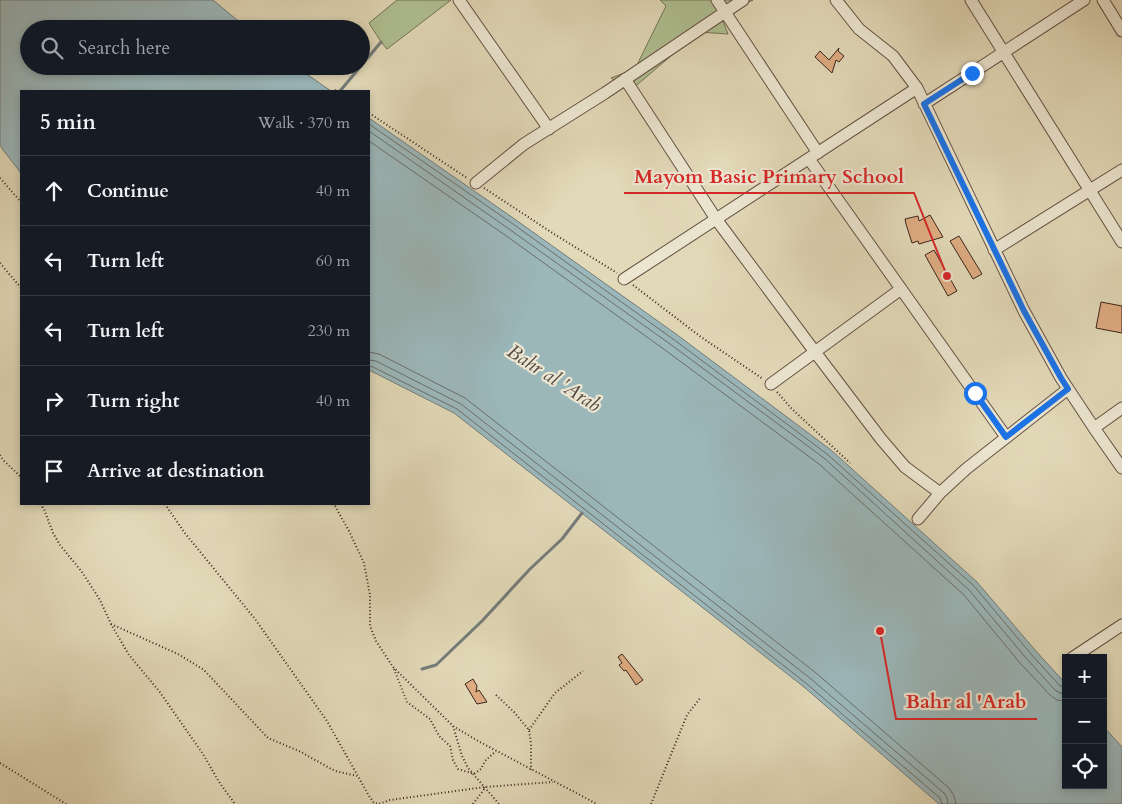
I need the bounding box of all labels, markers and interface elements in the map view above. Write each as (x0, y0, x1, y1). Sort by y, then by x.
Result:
search box (20, 20, 370, 75)
icon: search (38, 34, 66, 62)
text: Search here (78, 35, 170, 61)
route end (961, 62, 984, 85)
text: 5 min (40, 108, 96, 137)
text: Walk · 370 m (258, 112, 350, 134)
callout: Mayom Basic Primary School (624, 158, 914, 193)
text: Mayom Basic Primary School (634, 163, 904, 190)
icon: ahead (40, 177, 68, 205)
text: Continue (87, 178, 169, 204)
text: 40 m (316, 180, 350, 202)
icon: left (40, 247, 68, 275)
text: Turn left (87, 248, 164, 274)
text: 60 m (316, 250, 350, 272)
icon: left (40, 317, 68, 345)
text: Turn left (87, 318, 164, 344)
text: 230 m (308, 320, 350, 342)
water label: Bahr al 'Arab (502, 338, 606, 418)
route start (964, 382, 987, 405)
icon: right (40, 387, 68, 415)
text: Turn right (87, 388, 179, 414)
text: 40 m (316, 390, 350, 412)
icon: arrive (40, 457, 68, 485)
text: Arrive at destination (87, 458, 264, 484)
map controls (1062, 654, 1107, 789)
button: + (1062, 654, 1107, 699)
callout: Bahr al 'Arab (896, 684, 1037, 719)
text: Bahr al 'Arab (905, 688, 1027, 715)
button: − (1062, 699, 1107, 744)
button: locate (1062, 744, 1107, 789)

